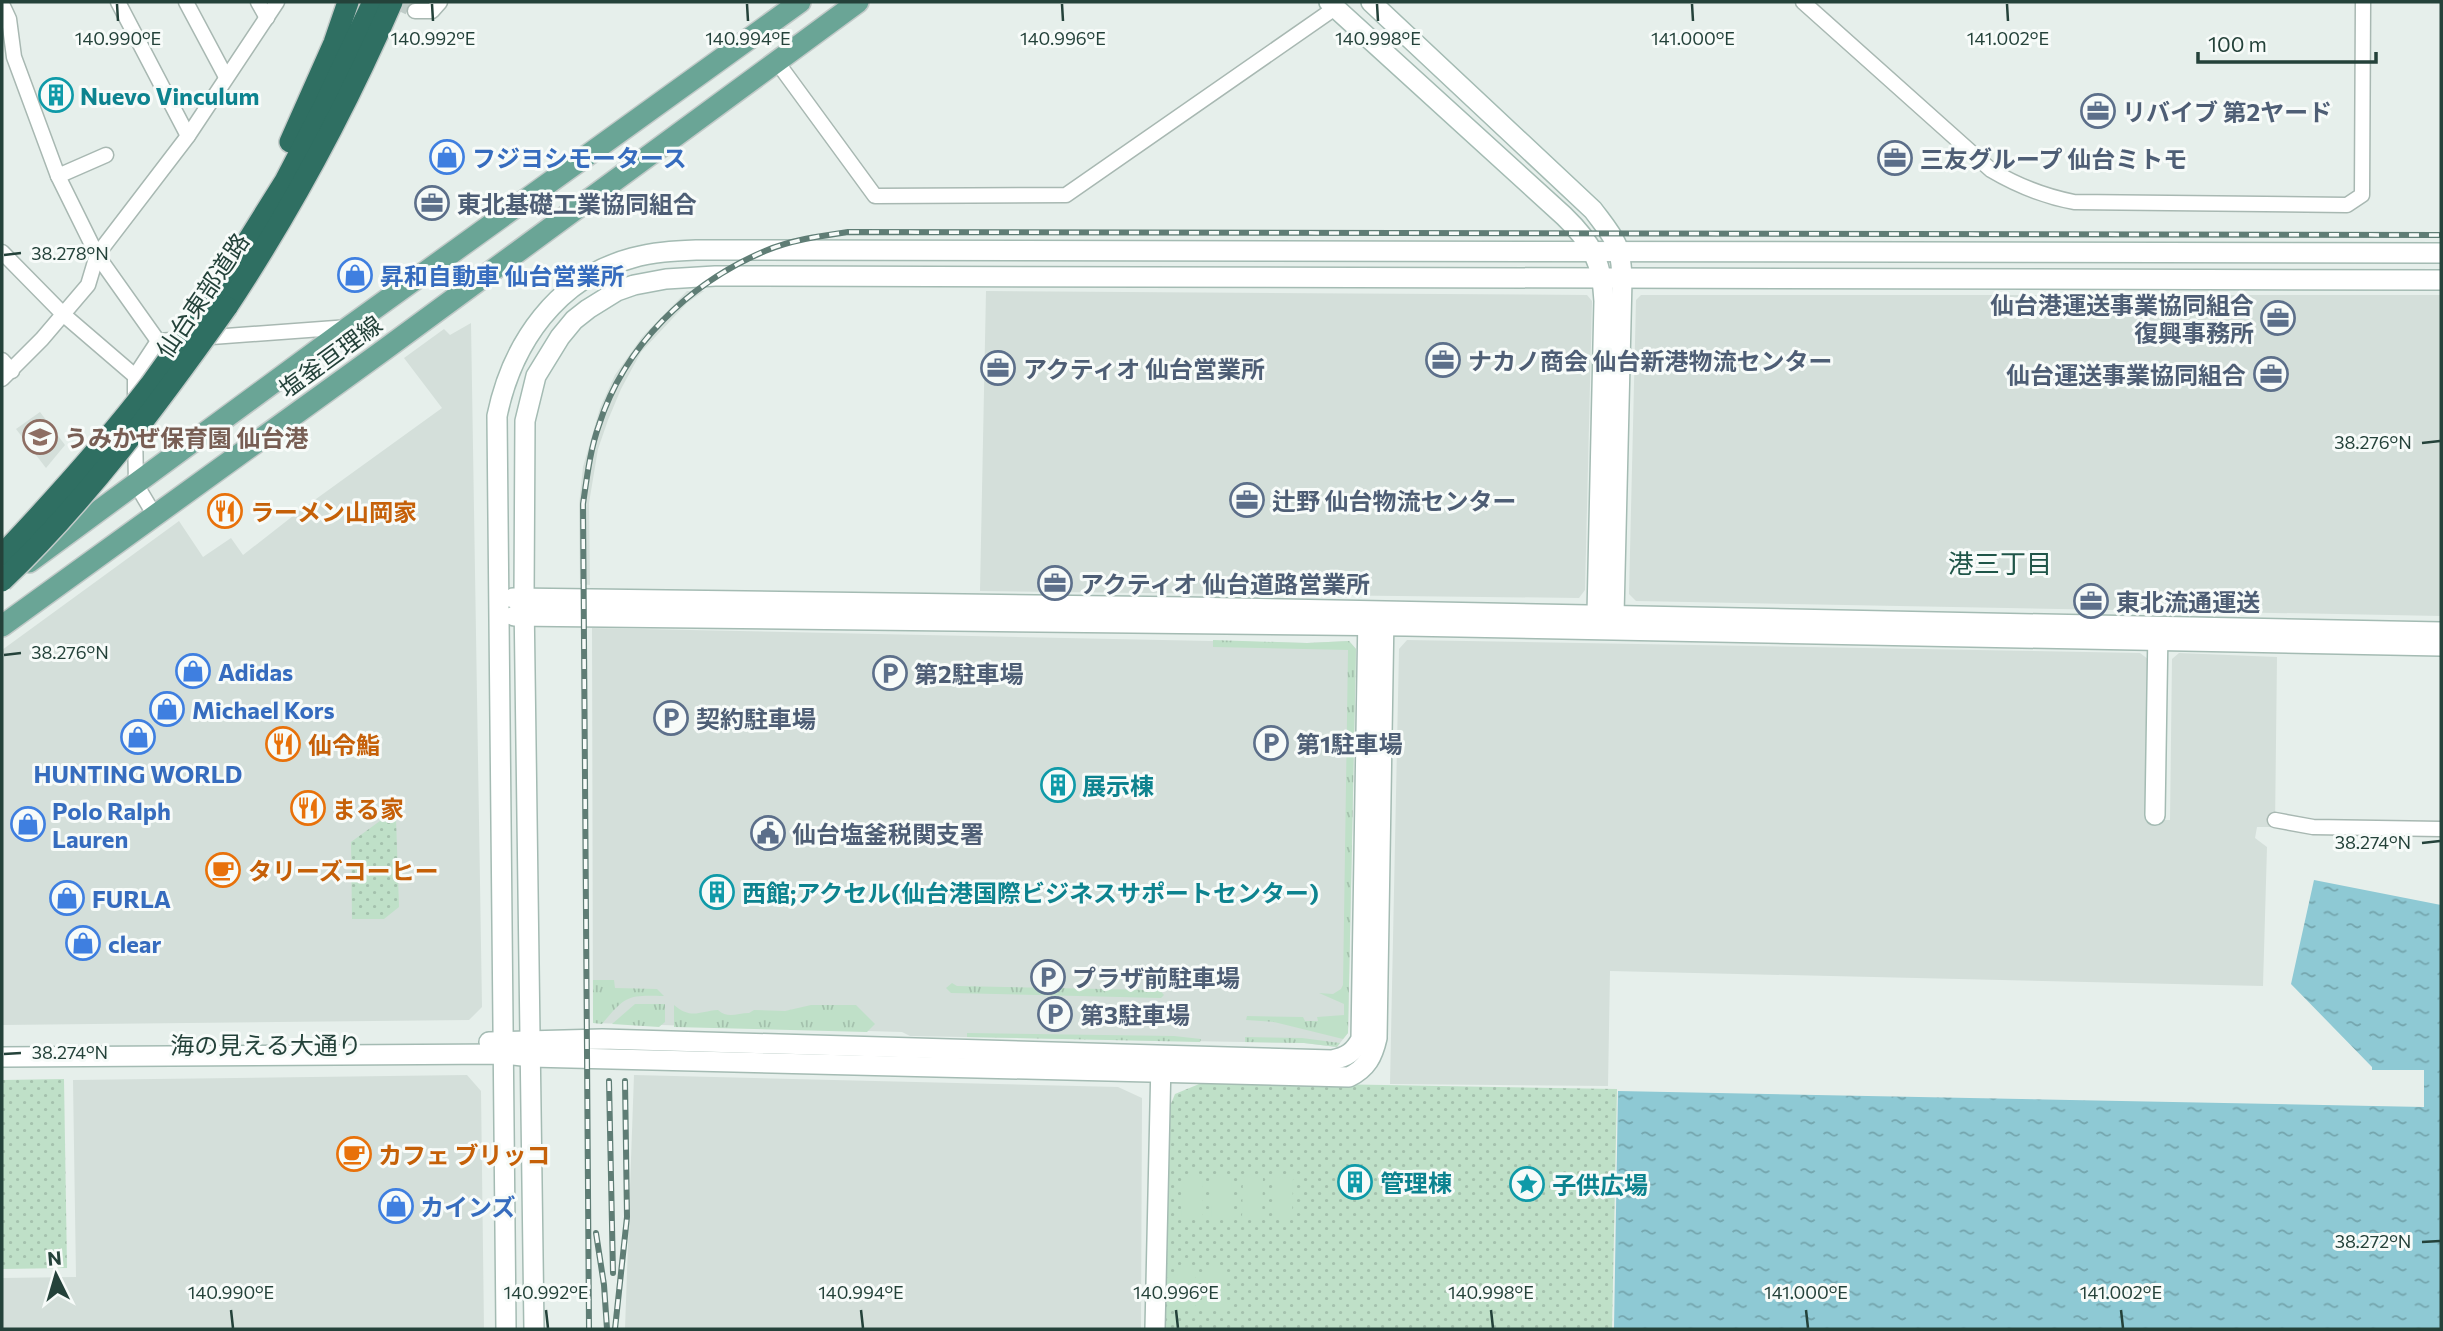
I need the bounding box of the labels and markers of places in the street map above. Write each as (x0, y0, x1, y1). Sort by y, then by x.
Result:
building icon: Nuevo Vinculum (37, 76, 75, 114)
place label: Nuevo Vinculum (80, 81, 260, 110)
office icon: リバイブ 第2ヤード (2079, 92, 2117, 130)
place label: リバイブ 第2ヤード (2122, 97, 2332, 126)
shop icon: フジヨシモータース (428, 138, 466, 176)
office icon: 三友グループ 仙台ミトモ (1876, 139, 1914, 177)
place label: フジヨシモータース (472, 143, 687, 172)
place label: 三友グループ 仙台ミトモ (1920, 144, 2187, 173)
office icon: 東北基礎工業協同組合 (413, 184, 451, 222)
place label: 東北基礎工業協同組合 (457, 189, 697, 218)
shop icon: 昇和自動車 仙台営業所 (336, 256, 374, 294)
place label: 昇和自動車 仙台営業所 (380, 261, 625, 290)
place label: 仙台港運送事業協同組合 復興事務所 (1990, 290, 2254, 347)
office icon: 仙台港運送事業協同組合 復興事務所 (2259, 299, 2297, 337)
office icon: ナカノ商会 仙台新港物流センター (1424, 341, 1462, 379)
place label: ナカノ商会 仙台新港物流センター (1468, 346, 1833, 375)
office icon: アクティオ 仙台営業所 (979, 349, 1017, 387)
place label: アクティオ 仙台営業所 (1023, 354, 1265, 383)
office icon: 仙台運送事業協同組合 (2252, 355, 2290, 393)
place label: 仙台運送事業協同組合 (2006, 360, 2246, 389)
school or university icon: うみかぜ保育園 仙台港 (21, 418, 59, 456)
place label: うみかぜ保育園 仙台港 (64, 423, 309, 452)
office icon: 辻野 仙台物流センター (1228, 481, 1266, 519)
place label: 辻野 仙台物流センター (1272, 486, 1517, 515)
restaurant icon: ラーメン山岡家 (206, 492, 244, 530)
place label: ラーメン山岡家 (250, 497, 417, 526)
office icon: アクティオ 仙台道路営業所 (1036, 564, 1074, 602)
place label: アクティオ 仙台道路営業所 (1080, 569, 1370, 598)
office icon: 東北流通運送 (2072, 582, 2110, 620)
place label: 東北流通運送 (2116, 587, 2260, 616)
shop icon: Adidas (174, 652, 212, 690)
parking icon: 第2駐車場 (871, 654, 909, 692)
place label: Adidas (218, 657, 293, 686)
place label: 第2駐車場 (914, 659, 1024, 688)
shop icon: Michael Kors (148, 690, 186, 728)
place label: Michael Kors (192, 695, 335, 724)
parking icon: 契約駐車場 (652, 699, 690, 737)
place label: 契約駐車場 (696, 704, 816, 733)
shop icon: HUNTING WORLD (119, 718, 157, 756)
parking icon: 第1駐車場 (1252, 724, 1290, 762)
restaurant icon: 仙令鮨 (264, 725, 302, 763)
place label: 第1駐車場 (1296, 729, 1403, 758)
place label: 仙令鮨 (308, 730, 380, 759)
place label: HUNTING WORLD (34, 759, 242, 788)
building icon: 展示棟 (1039, 766, 1077, 804)
place label: 展示棟 (1082, 771, 1154, 800)
restaurant icon: まる家 (289, 789, 327, 827)
place label: まる家 (332, 794, 404, 823)
place label: Polo Ralph Lauren (52, 796, 171, 853)
shop icon: Polo Ralph Lauren (9, 805, 47, 843)
public building icon: 仙台塩釜税関支署 (749, 814, 787, 852)
place label: 仙台塩釜税関支署 (792, 819, 984, 848)
cafe icon: タリーズコーヒー (204, 851, 242, 889)
place label: タリーズコーヒー (248, 856, 439, 885)
building icon: 西館;アクセル(仙台港国際ビジネスサポートセンター) (698, 873, 736, 911)
place label: 西館;アクセル(仙台港国際ビジネスサポートセンター) (742, 878, 1319, 907)
shop icon: FURLA (48, 879, 86, 917)
place label: FURLA (92, 884, 171, 913)
shop icon: clear (64, 924, 102, 962)
place label: clear (108, 929, 161, 958)
parking icon: プラザ前駐車場 (1029, 958, 1067, 996)
place label: プラザ前駐車場 (1072, 963, 1240, 992)
parking icon: 第3駐車場 (1036, 995, 1074, 1033)
place label: 第3駐車場 (1080, 1000, 1190, 1029)
cafe icon: カフェ ブリッコ (335, 1135, 373, 1173)
place label: カフェ ブリッコ (378, 1140, 551, 1169)
building icon: 管理棟 (1336, 1163, 1374, 1201)
place icon: 子供広場 (1508, 1165, 1546, 1203)
place label: 管理棟 (1380, 1168, 1452, 1197)
place label: 子供広場 (1552, 1170, 1648, 1199)
shop icon: カインズ (377, 1187, 415, 1225)
place label: カインズ (420, 1192, 516, 1221)

